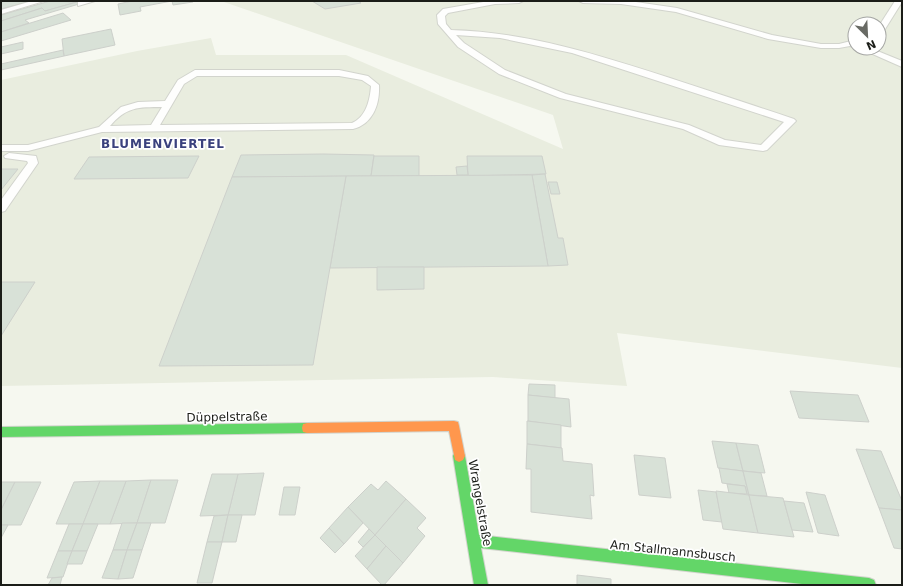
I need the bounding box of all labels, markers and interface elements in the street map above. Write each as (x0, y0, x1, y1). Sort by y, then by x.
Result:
north arrow (847, 16, 887, 56)
text: N (864, 37, 878, 52)
district label: BLUMENVIERTEL (101, 137, 225, 151)
street label: Düppelstraße (186, 409, 268, 425)
street label: Wrangelstraße (465, 459, 495, 547)
street label: Am Stallmannsbusch (609, 537, 737, 565)

